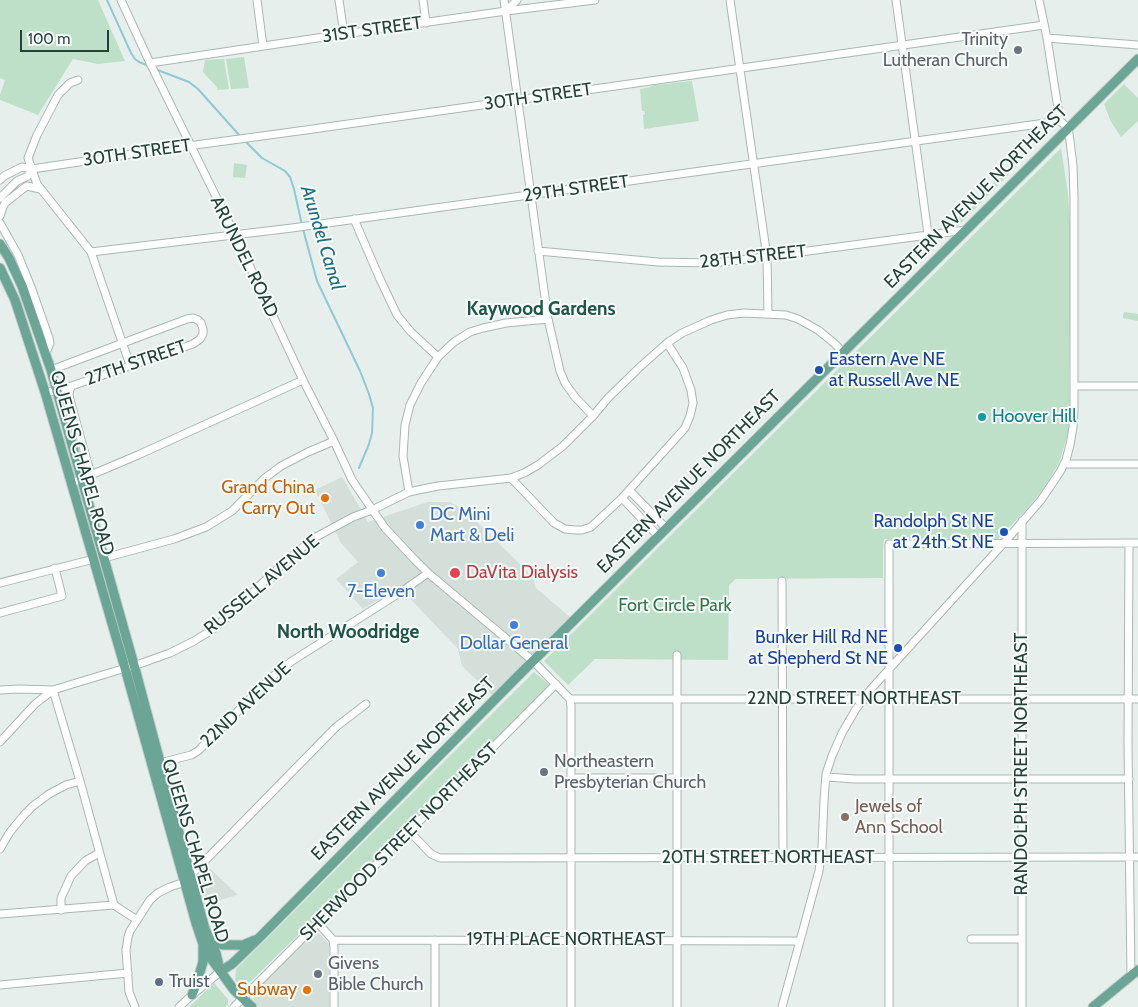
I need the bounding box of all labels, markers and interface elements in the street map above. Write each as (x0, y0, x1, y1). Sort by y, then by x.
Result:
street label: 31ST STREET (321, 12, 423, 48)
scale bar (22, 20, 111, 52)
place label: Trinity Lutheran Church (883, 29, 1008, 72)
text: 100 m (28, 30, 70, 48)
marker: Trinity Lutheran Church (1012, 44, 1024, 56)
street label: 30TH STREET (483, 79, 593, 115)
street label: EASTERN AVENUE NORTHEAST (880, 101, 1072, 293)
street label: 30TH STREET (82, 135, 192, 171)
street label: 29TH STREET (522, 171, 630, 207)
water label: Arundel Canal (295, 183, 349, 293)
street label: ARUNDEL ROAD (205, 193, 283, 321)
street label: 28TH STREET (699, 241, 807, 273)
district label: Kaywood Gardens (467, 298, 615, 320)
street label: 27TH STREET (83, 336, 189, 390)
place label: Eastern Ave NE at Russell Ave NE (829, 349, 959, 392)
marker: Eastern Ave NE at Russell Ave NE (813, 364, 825, 376)
street label: QUEENS CHAPEL ROAD (45, 368, 119, 558)
street label: EASTERN AVENUE NORTHEAST (593, 386, 785, 578)
place label: Hoover Hill (992, 406, 1077, 428)
marker: Hoover Hill (976, 411, 988, 423)
place label: Grand China Carry Out (221, 477, 315, 520)
marker: Grand China Carry Out (319, 492, 331, 504)
place label: DC Mini Mart & Deli (430, 504, 514, 546)
place label: Randolph St NE at 24th St NE (874, 511, 994, 554)
marker: DC Mini Mart & Deli (414, 519, 426, 531)
marker: Randolph St NE at 24th St NE (998, 526, 1010, 538)
street label: RUSSELL AVENUE (200, 531, 324, 639)
place label: DaVita Dialysis (466, 562, 578, 584)
marker: DaVita Dialysis (448, 566, 462, 580)
marker: 7-Eleven (375, 567, 387, 579)
place label: 7-Eleven (347, 581, 415, 603)
park label: Fort Circle Park (618, 595, 732, 617)
marker: Dollar General (508, 619, 520, 631)
district label: North Woodridge (277, 621, 419, 643)
place label: Bunker Hill Rd NE at Shepherd St NE (749, 627, 888, 670)
place label: Dollar General (460, 633, 568, 655)
street label: RANDOLPH STREET NORTHEAST (1011, 633, 1033, 895)
marker: Bunker Hill Rd NE at Shepherd St NE (892, 642, 904, 654)
street label: 22ND AVENUE (196, 658, 296, 752)
street label: EASTERN AVENUE NORTHEAST (307, 673, 499, 865)
street label: 22ND STREET NORTHEAST (747, 688, 961, 710)
street label: SHERWOOD STREET NORTHEAST (296, 739, 502, 945)
place label: Northeastern Presbyterian Church (554, 751, 706, 794)
street label: QUEENS CHAPEL ROAD (157, 757, 233, 945)
marker: Northeastern Presbyterian Church (538, 766, 550, 778)
place label: Jewels of Ann School (855, 796, 943, 839)
marker: Jewels of Ann School (839, 811, 851, 823)
street label: 20TH STREET NORTHEAST (661, 847, 875, 869)
street label: 19TH PLACE NORTHEAST (467, 929, 665, 951)
place label: Givens Bible Church (328, 953, 424, 996)
marker: Givens Bible Church (312, 968, 324, 980)
place label: Truist (169, 971, 209, 993)
marker: Truist (153, 976, 165, 988)
place label: Subway (237, 979, 297, 1001)
marker: Subway (301, 984, 313, 996)

